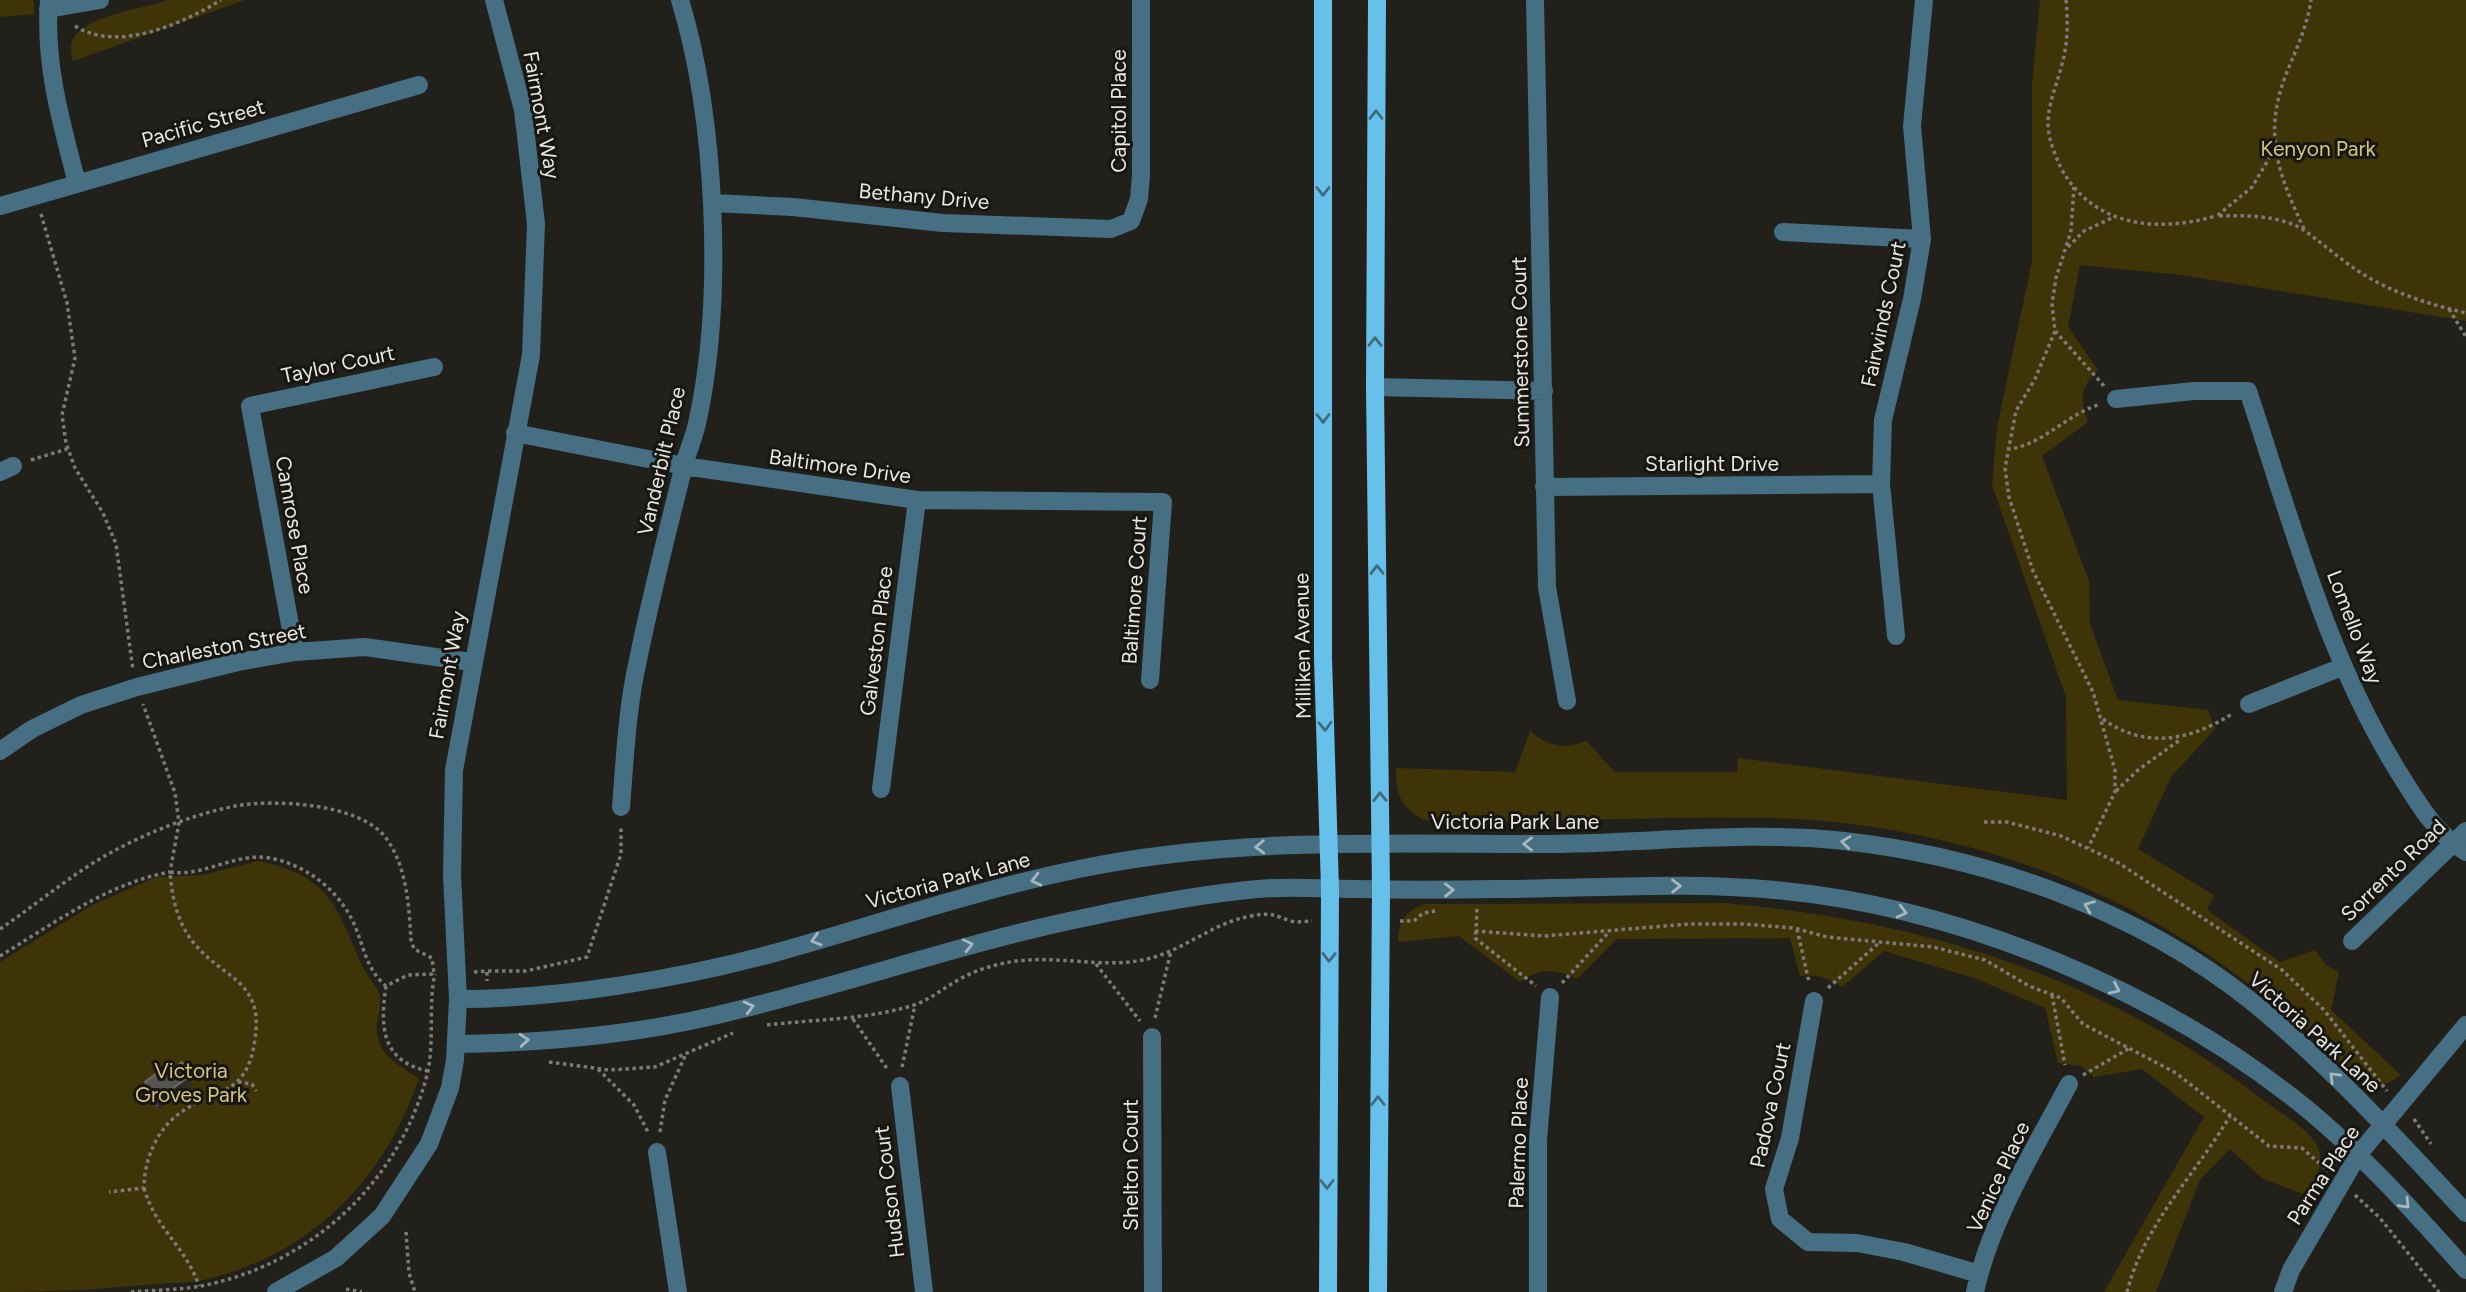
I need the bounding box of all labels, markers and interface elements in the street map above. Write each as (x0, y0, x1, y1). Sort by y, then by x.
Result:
street label: Fairmont Way (518, 49, 566, 181)
street label: Capitol Place (1106, 49, 1131, 173)
street label: Pacific Street (139, 93, 267, 153)
one-way arrow (1368, 109, 1384, 119)
park label: Kenyon Park (2260, 136, 2377, 161)
street label: Bethany Drive (858, 178, 990, 214)
one-way arrow (1315, 186, 1331, 196)
street label: Fairwinds Court (1855, 239, 1911, 389)
street label: Summerstone Court (1506, 256, 1534, 448)
one-way arrow (1367, 336, 1383, 347)
street label: Taylor Court (279, 340, 397, 388)
street label: Vanderbilt Place (632, 384, 690, 538)
one-way arrow (1315, 413, 1331, 424)
street label: Baltimore Drive (767, 444, 913, 488)
street label: Starlight Drive (1645, 451, 1779, 476)
street label: Camrose Place (271, 454, 319, 596)
street label: Baltimore Court (1116, 515, 1152, 665)
one-way arrow (1369, 564, 1385, 574)
street label: Galveston Place (854, 565, 898, 717)
street label: Lomello Way (2322, 567, 2388, 687)
street label: Milliken Avenue (1288, 573, 1316, 719)
street label: Fairmont Way (423, 609, 471, 741)
street label: Charleston Street (140, 618, 308, 674)
one-way arrow (1318, 721, 1333, 732)
one-way arrow (1372, 791, 1388, 802)
street label: Victoria Park Lane (1431, 809, 1599, 834)
street label: Sorrento Road (2335, 814, 2451, 926)
one-way arrow (1840, 834, 1852, 849)
one-way arrow (1522, 836, 1533, 852)
one-way arrow (1254, 839, 1265, 854)
street label: Victoria Park Lane (863, 846, 1033, 914)
one-way arrow (1030, 872, 1042, 886)
one-way arrow (1672, 878, 1682, 894)
one-way arrow (1444, 882, 1455, 898)
one-way arrow (2083, 901, 2095, 915)
one-way arrow (1896, 904, 1908, 918)
one-way arrow (811, 932, 823, 947)
one-way arrow (962, 938, 974, 953)
one-way arrow (1321, 952, 1337, 963)
street label: Victoria Park Lane (2244, 966, 2386, 1098)
one-way arrow (2108, 981, 2120, 995)
one-way arrow (743, 1001, 755, 1015)
one-way arrow (519, 1033, 530, 1048)
street label: Padova Court (1745, 1040, 1795, 1170)
park label: Victoria Groves Park (135, 1058, 248, 1107)
one-way arrow (2329, 1073, 2342, 1086)
street label: Palermo Place (1503, 1077, 1533, 1209)
one-way arrow (1370, 1096, 1386, 1106)
street label: Shelton Court (1118, 1099, 1143, 1231)
street label: Venice Place (1961, 1117, 2035, 1237)
street label: Parma Place (2282, 1120, 2364, 1230)
street label: Hudson Court (868, 1125, 909, 1259)
one-way arrow (1319, 1180, 1335, 1190)
one-way arrow (2397, 1196, 2409, 1209)

